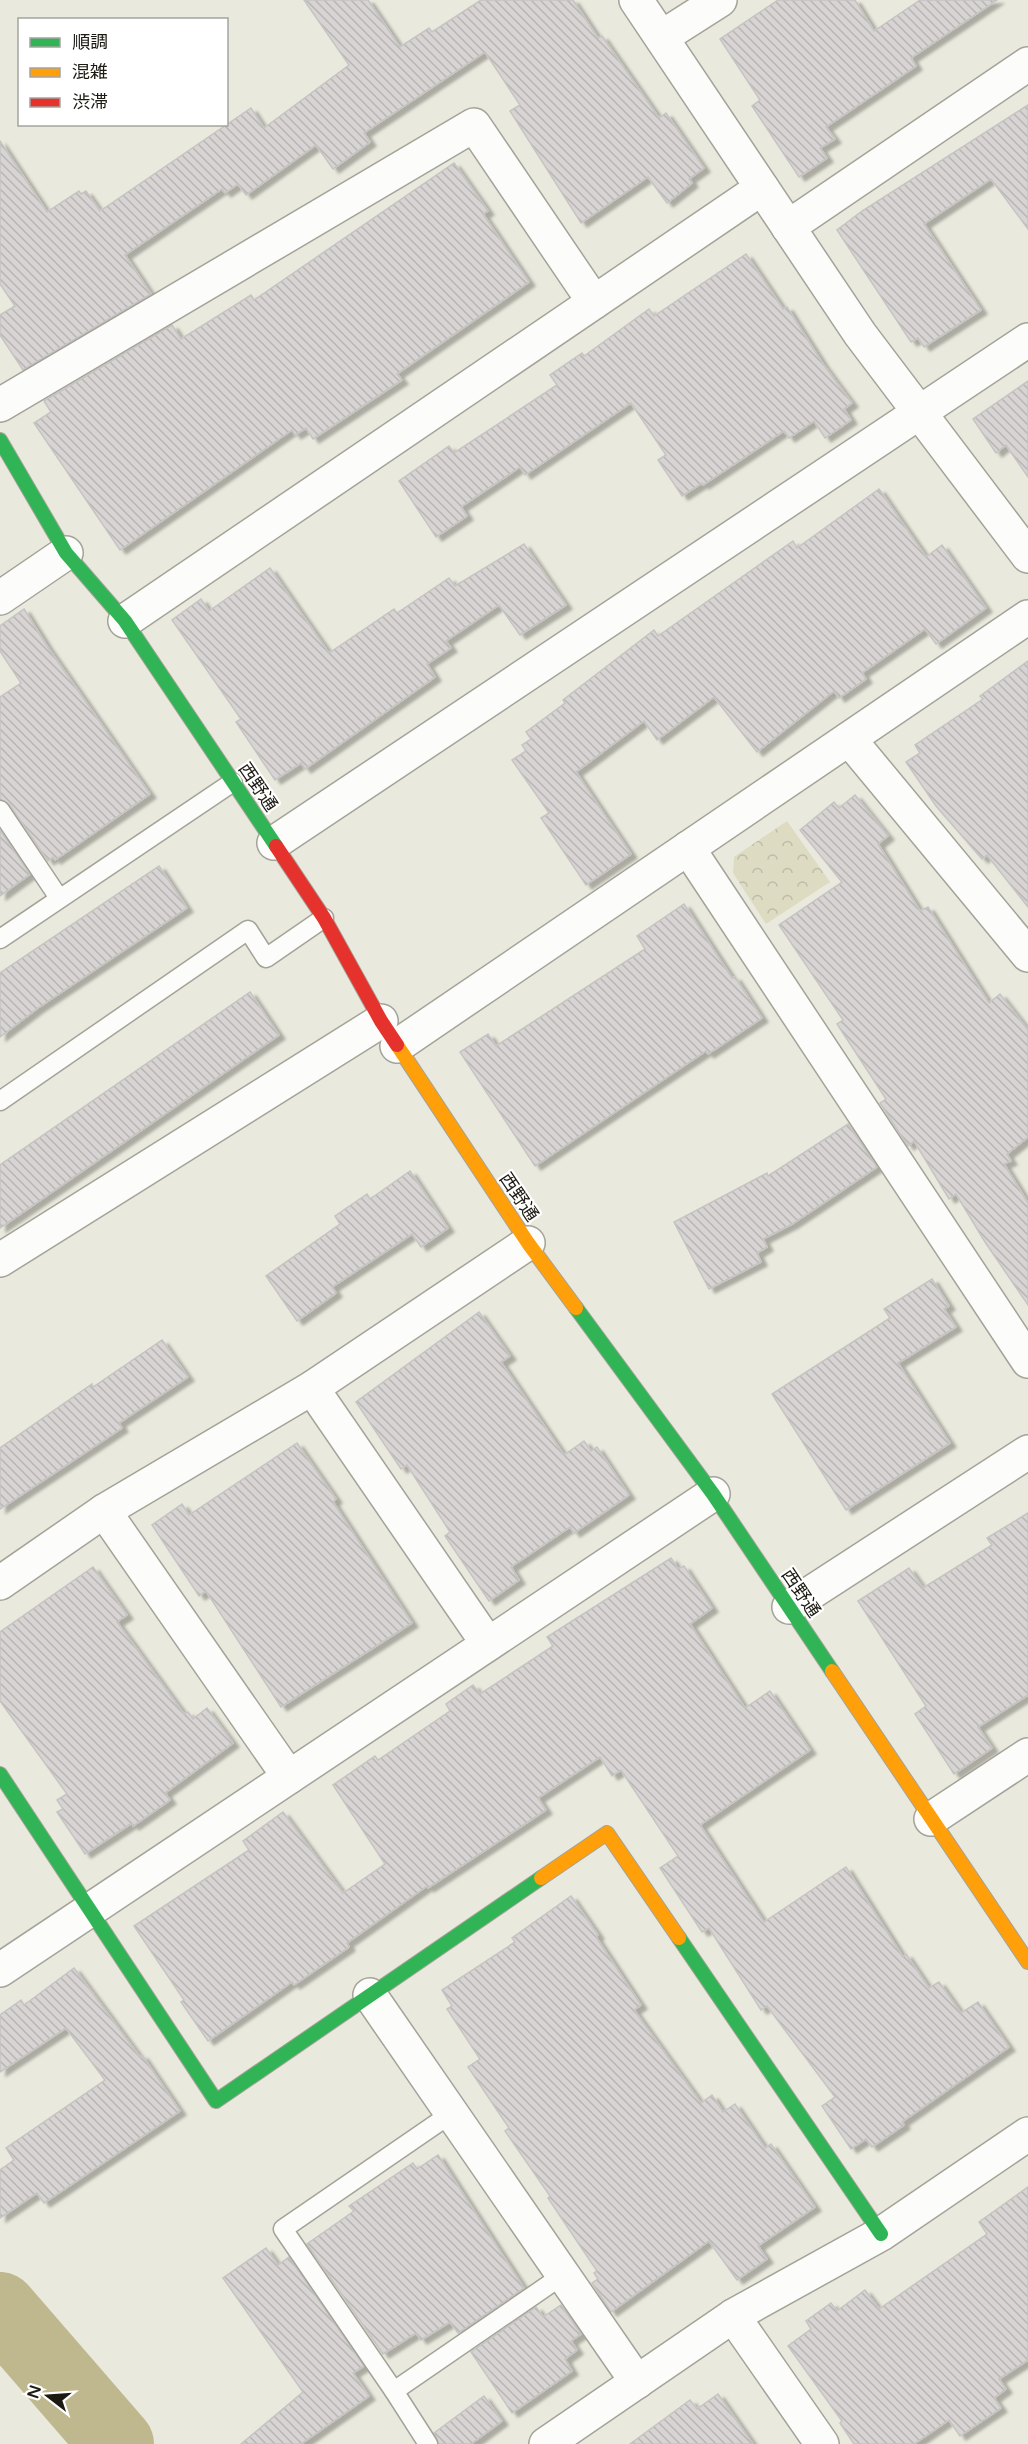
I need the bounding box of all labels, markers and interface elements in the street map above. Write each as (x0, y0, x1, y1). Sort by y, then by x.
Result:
legend (18, 18, 228, 126)
text: 順調 (72, 31, 108, 53)
text: 混雑 (72, 61, 108, 83)
text: 渋滞 (72, 91, 108, 113)
street label: 西野通 (234, 758, 282, 816)
street label: 西野通 (495, 1168, 543, 1226)
street label: 西野通 (777, 1564, 825, 1622)
north arrow (18, 2366, 78, 2426)
text: N (23, 2383, 46, 2401)

